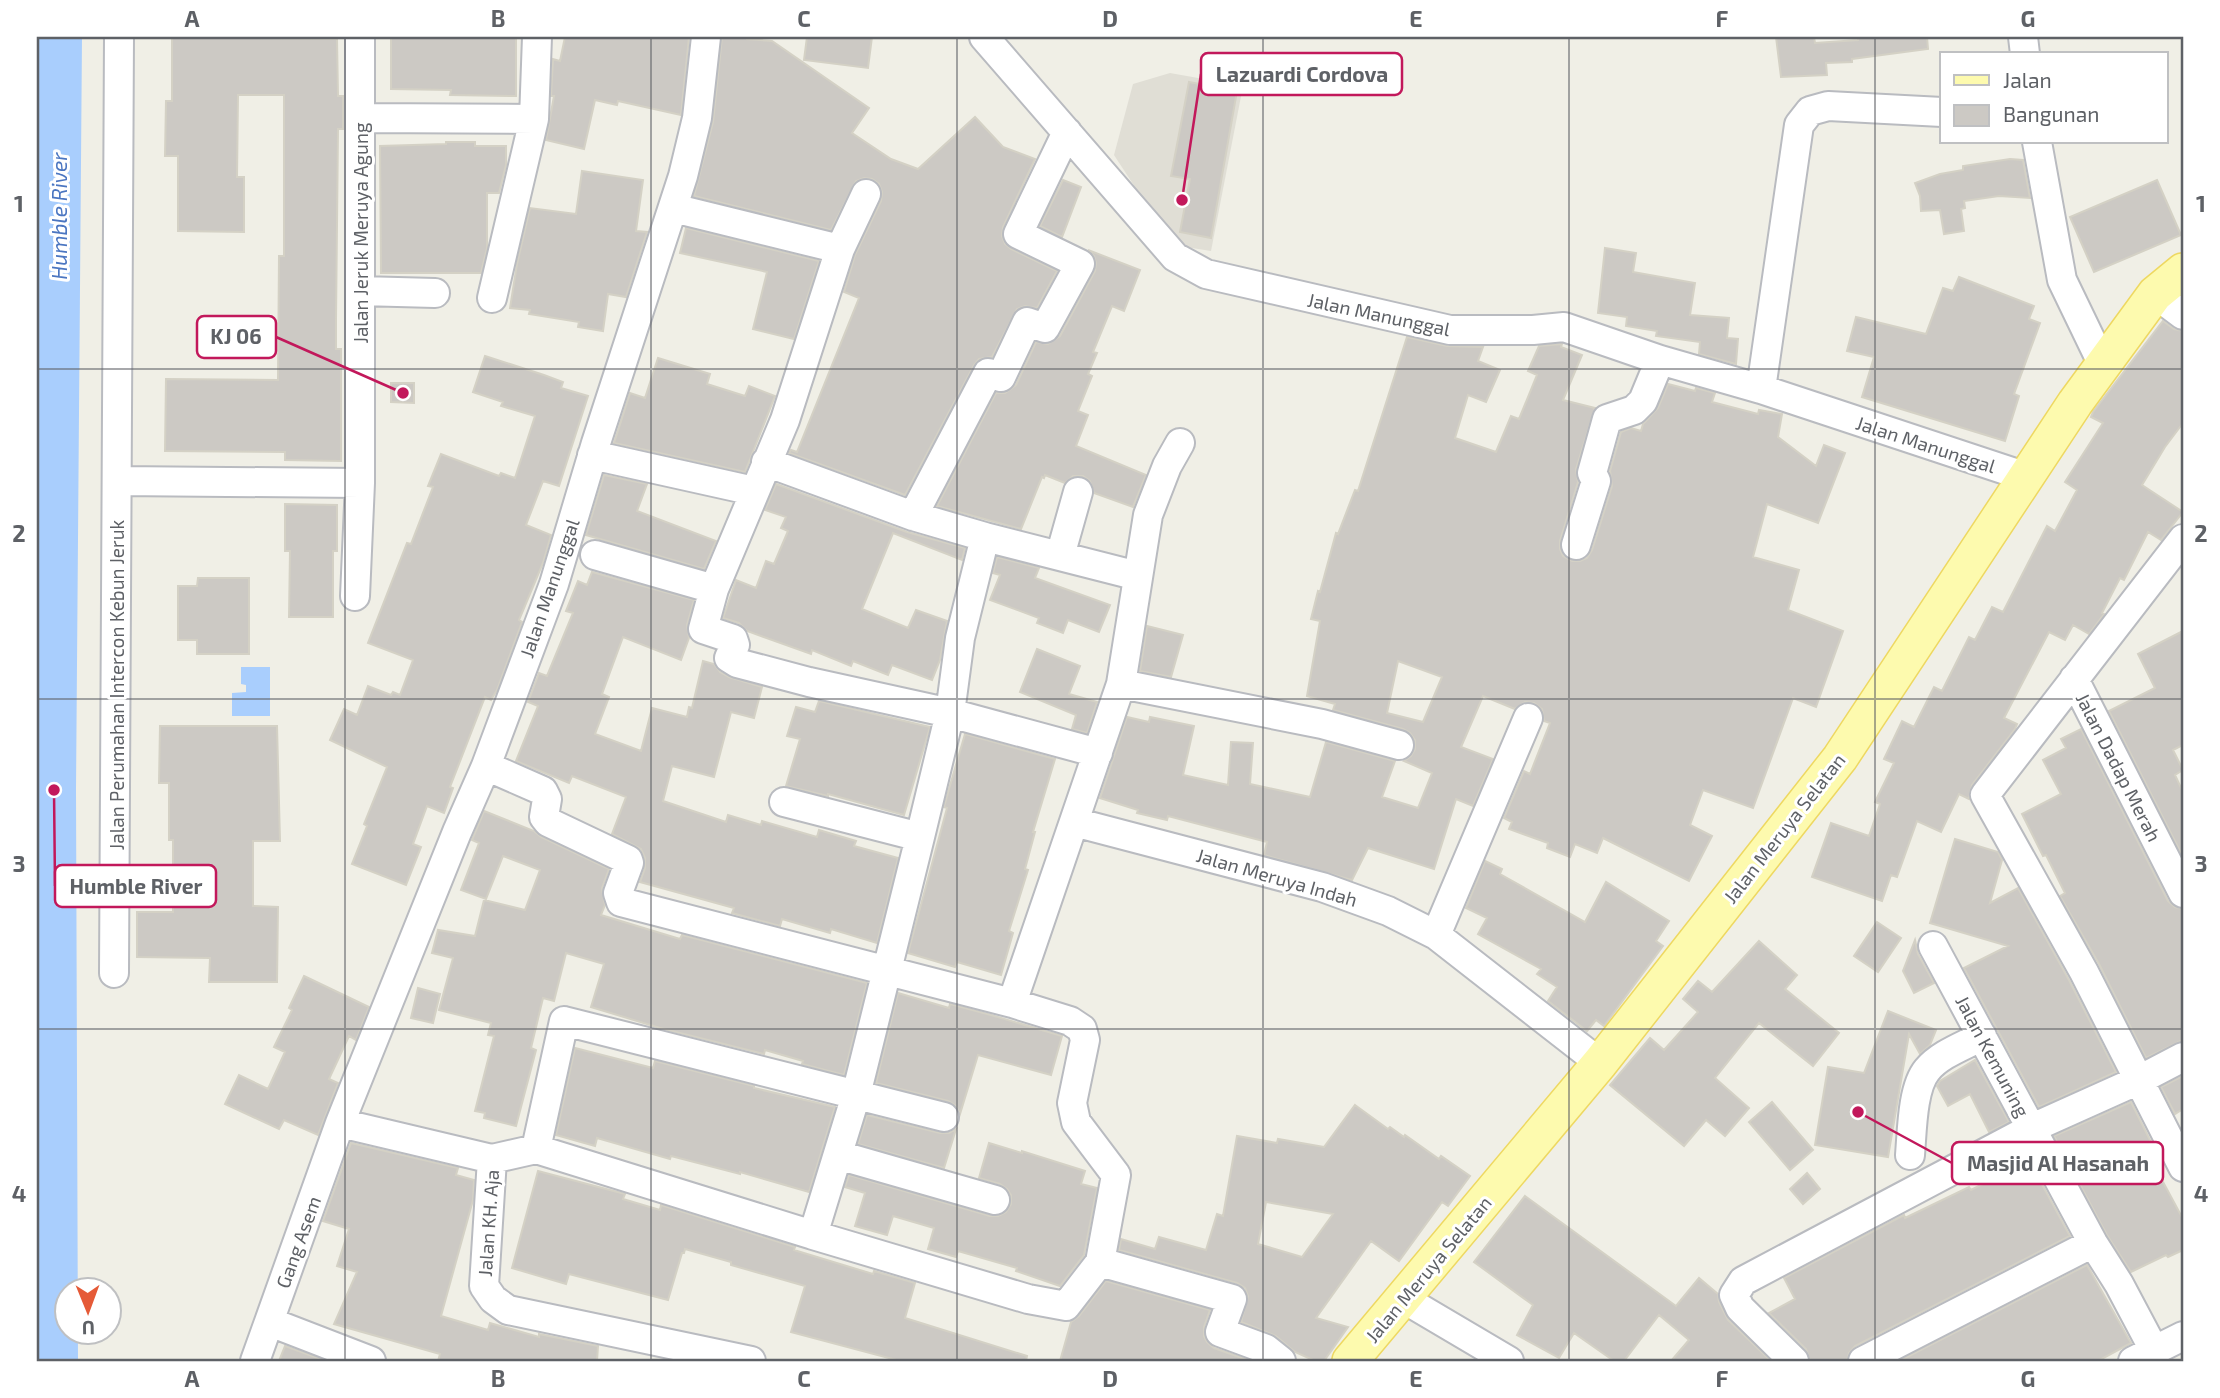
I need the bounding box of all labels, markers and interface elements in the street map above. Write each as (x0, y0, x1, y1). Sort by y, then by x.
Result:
text: A (184, 4, 200, 32)
text: B (491, 4, 505, 32)
text: C (797, 4, 811, 32)
text: D (1102, 4, 1118, 32)
text: E (1409, 4, 1423, 32)
text: F (1716, 4, 1729, 32)
text: G (2021, 4, 2035, 32)
legend (1940, 52, 2168, 144)
callout: Lazuardi Cordova (1201, 53, 1402, 95)
text: Lazuardi Cordova (1216, 61, 1388, 86)
text: Jalan (2003, 67, 2052, 92)
text: Bangunan (2003, 101, 2099, 126)
street label: Jalan Jeruk Meruya Agung (349, 122, 372, 344)
water label: Humble River (46, 152, 71, 280)
text: 1 (14, 189, 24, 217)
text: 1 (2196, 189, 2206, 217)
street label: Jalan Manunggal (1305, 288, 1453, 340)
callout: KJ 06 (197, 316, 276, 358)
text: KJ 06 (210, 323, 262, 348)
street label: Jalan Manunggal (1853, 411, 1999, 478)
street label: Jalan Manunggal (514, 515, 584, 660)
text: 2 (12, 519, 26, 547)
street label: Jalan Perumahan Intercon Kebun Jeruk (105, 519, 128, 850)
text: 2 (2194, 519, 2208, 547)
street label: Jalan Dadap Merah (2072, 689, 2166, 845)
street label: Jalan Meruya Selatan (1718, 748, 1850, 908)
street label: Jalan Meruya Indah (1194, 843, 1360, 911)
text: 3 (12, 849, 26, 877)
text: 3 (2194, 849, 2208, 877)
callout: Humble River (55, 865, 216, 907)
text: Humble River (69, 873, 203, 898)
street label: Jalan Kemuning (1951, 991, 2035, 1121)
callout: Masjid Al Hasanah (1952, 1142, 2163, 1184)
text: Masjid Al Hasanah (1967, 1150, 2149, 1175)
street label: Jalan KH. Aja (473, 1169, 503, 1277)
text: 4 (12, 1179, 26, 1207)
text: 4 (2194, 1179, 2208, 1207)
street label: Jalan Meruya Selatan (1360, 1191, 1496, 1347)
street label: Gang Asem (271, 1193, 325, 1291)
north arrow (52, 1276, 122, 1346)
text: U (82, 1317, 95, 1340)
text: A (184, 1364, 200, 1392)
text: B (491, 1364, 505, 1392)
text: C (797, 1364, 811, 1392)
text: D (1102, 1364, 1118, 1392)
text: E (1409, 1364, 1423, 1392)
text: F (1716, 1364, 1729, 1392)
text: G (2021, 1364, 2035, 1392)

